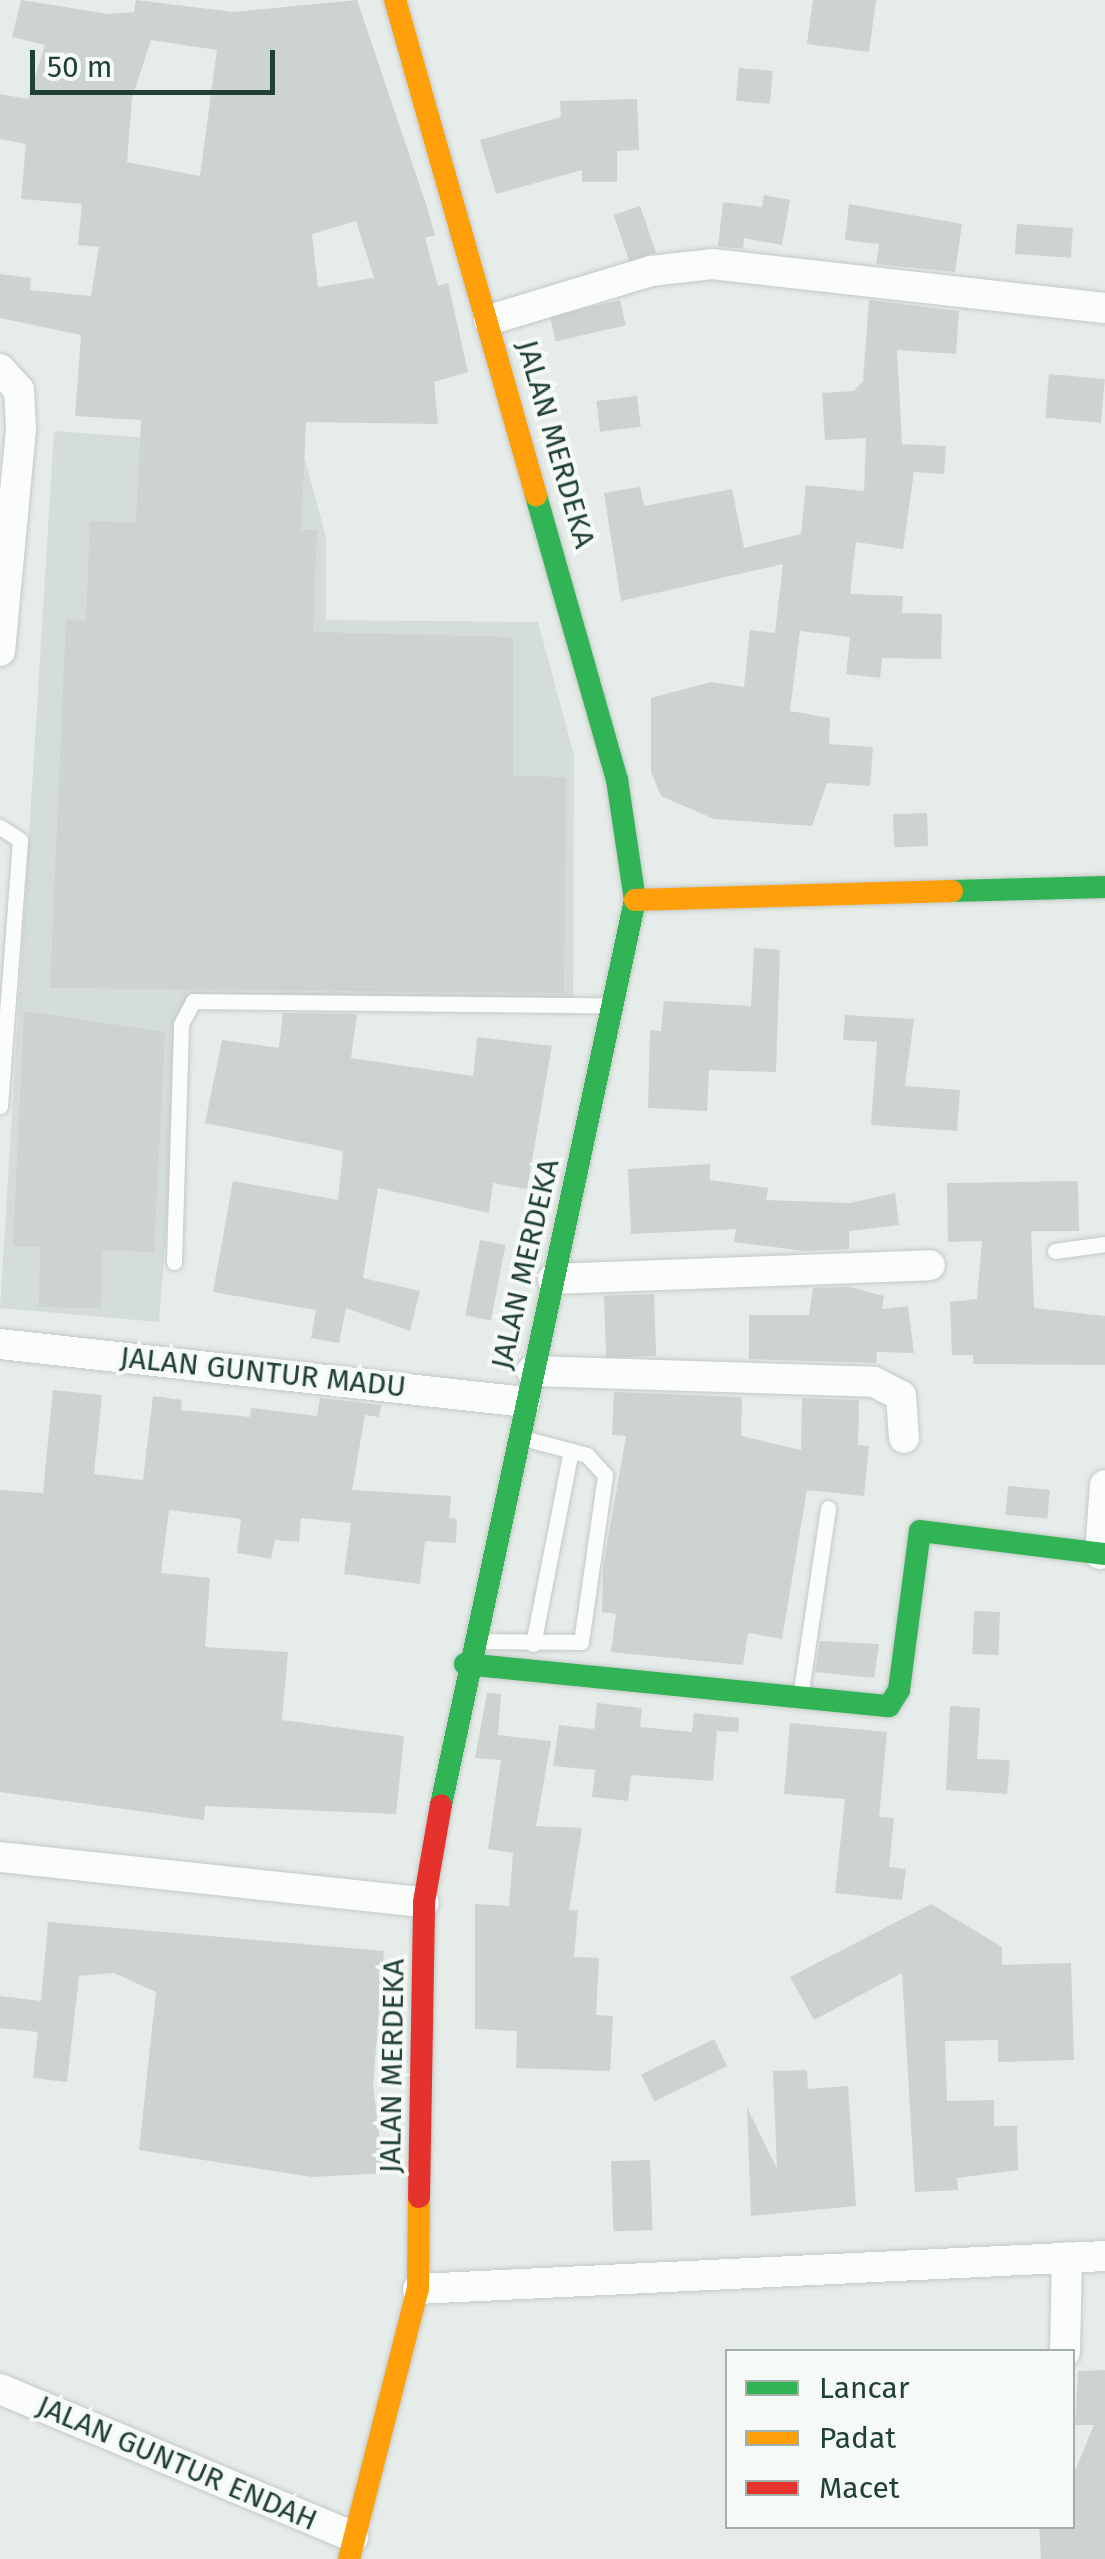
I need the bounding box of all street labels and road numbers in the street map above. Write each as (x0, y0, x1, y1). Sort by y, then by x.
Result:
street label: JALAN MERDEKA (509, 336, 603, 552)
street label: JALAN MERDEKA (483, 1155, 567, 1373)
street label: JALAN GUNTUR MADU (118, 1339, 408, 1405)
street label: JALAN MERDEKA (372, 1958, 412, 2174)
street label: JALAN GUNTUR ENDAH (32, 2388, 322, 2538)

